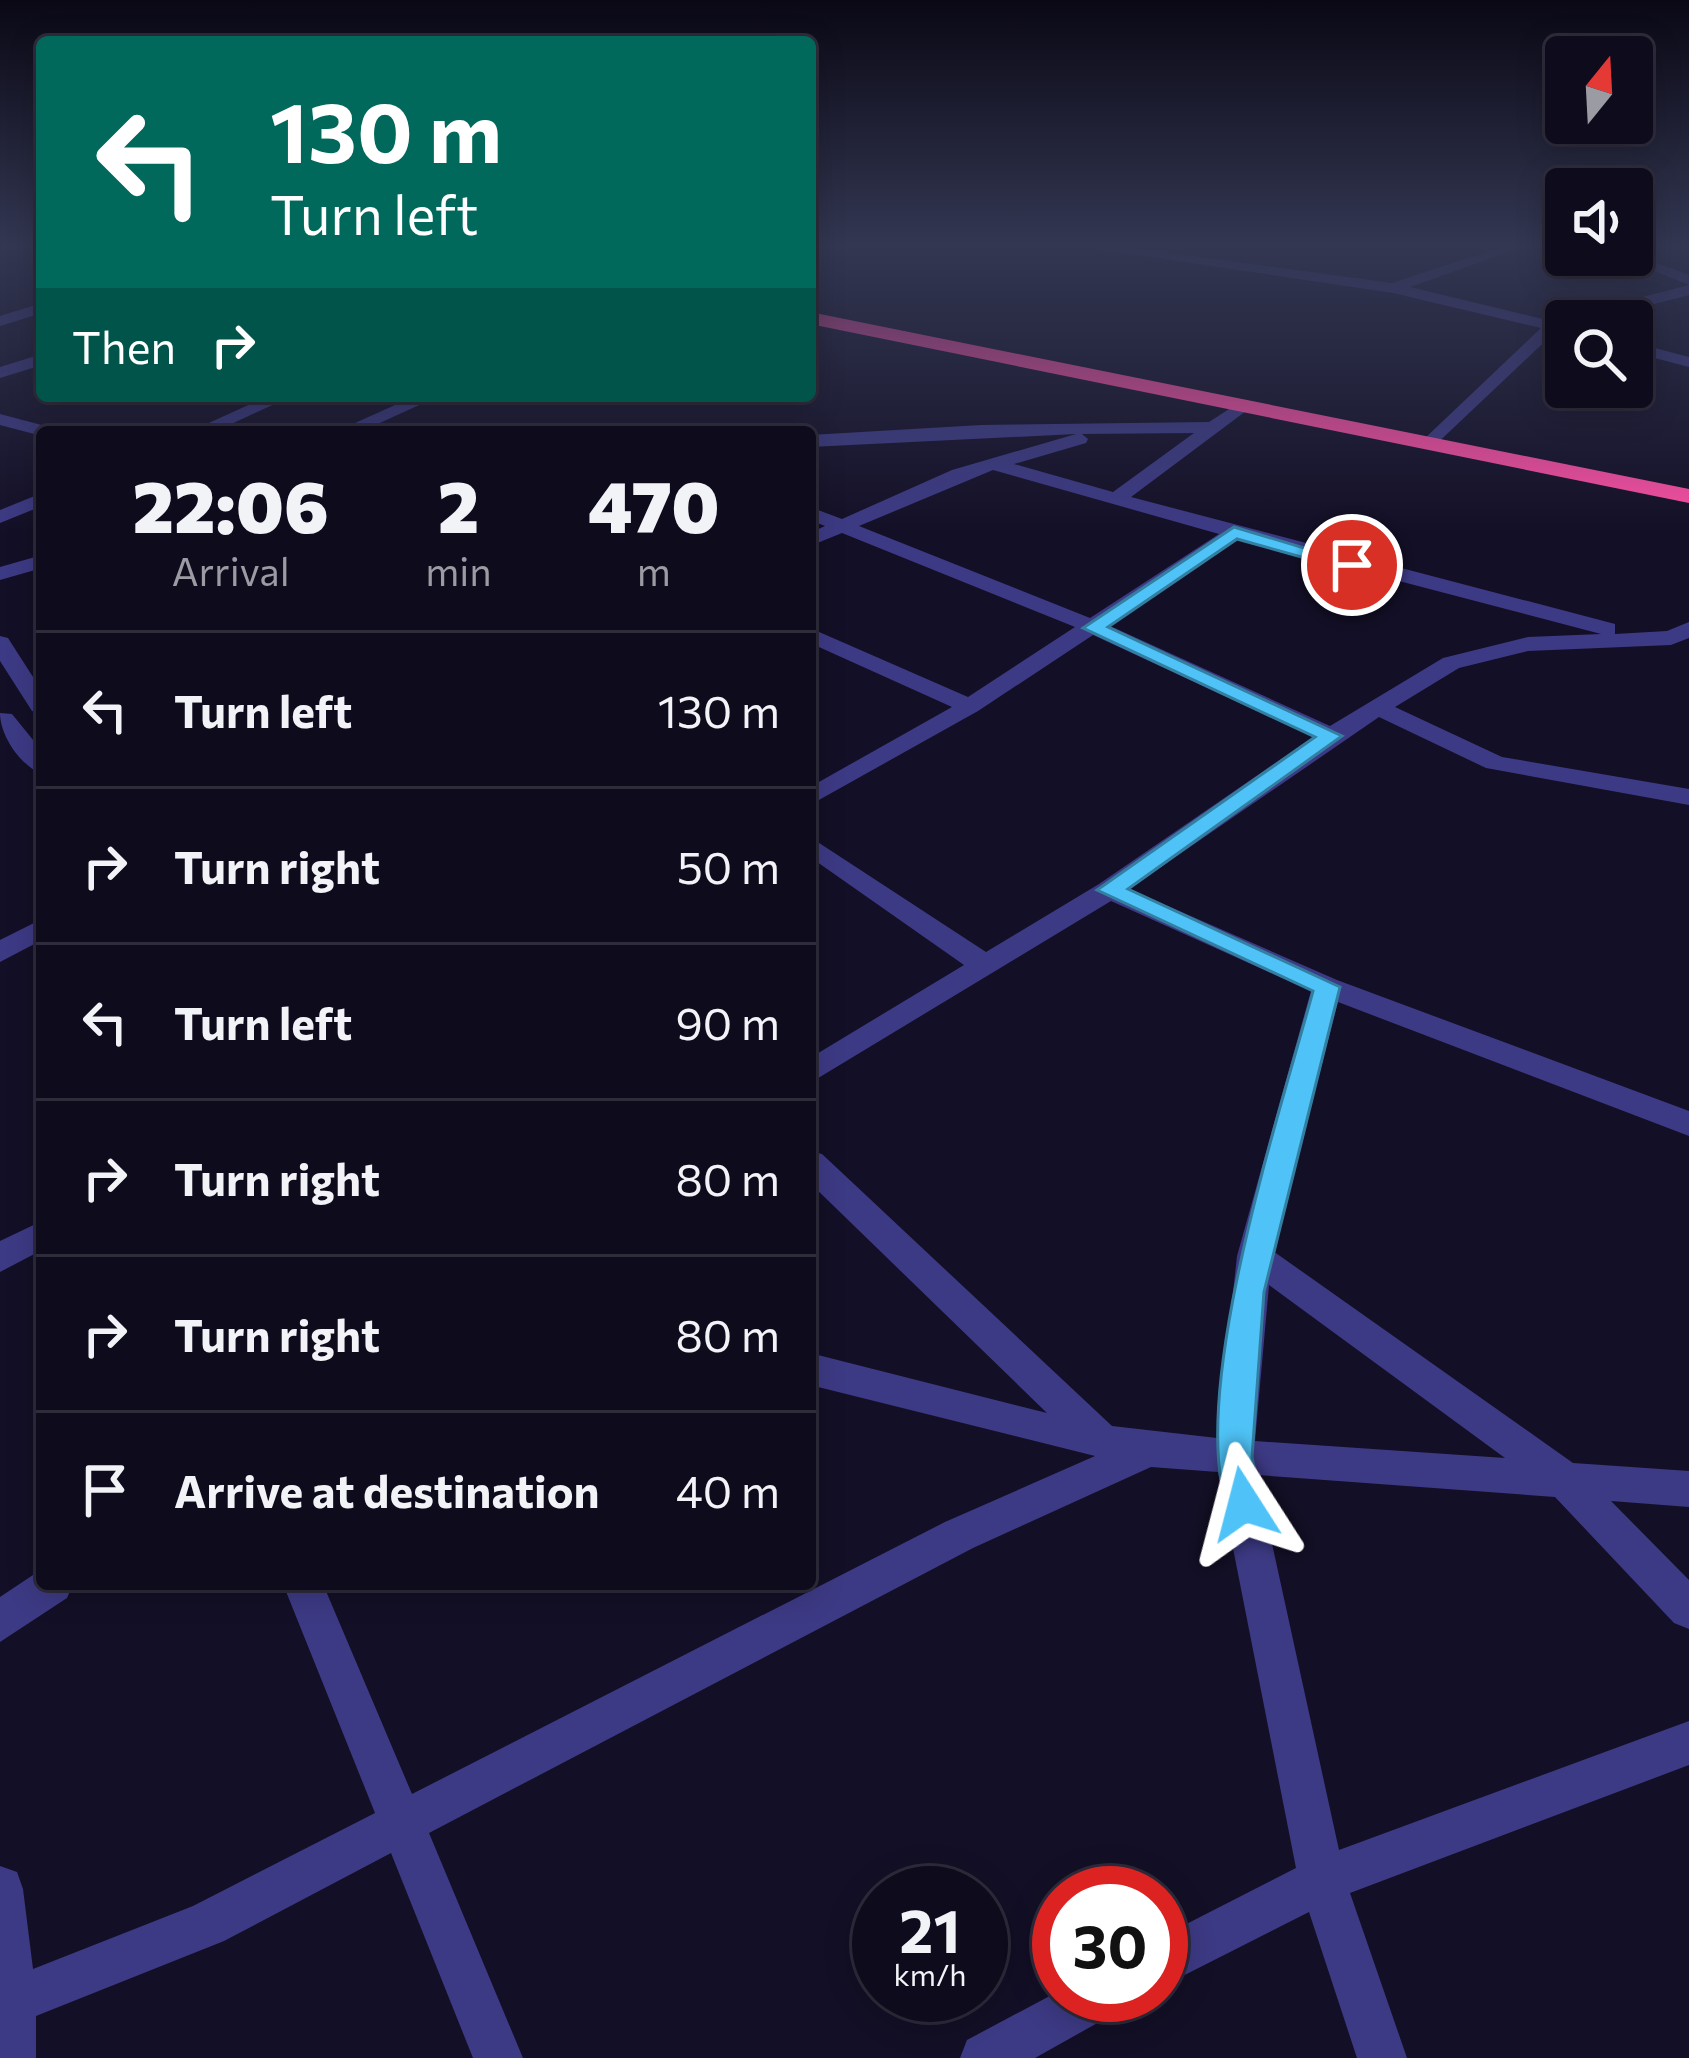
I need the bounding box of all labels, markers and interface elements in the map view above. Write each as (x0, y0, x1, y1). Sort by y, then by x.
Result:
north arrow (1545, 36, 1653, 144)
map controls (1545, 36, 1653, 408)
text: 130 m (270, 78, 502, 180)
icon: left (72, 84, 228, 240)
button: sound (1545, 168, 1653, 276)
text: Turn left (270, 180, 478, 246)
button: search (1545, 300, 1653, 408)
icon: right (200, 312, 266, 378)
text: Then (72, 318, 176, 373)
text: 22:06 (132, 460, 329, 548)
text: 2 (438, 460, 479, 548)
text: 470 (588, 460, 720, 548)
pin (1301, 514, 1403, 616)
icon: arrive (1319, 532, 1385, 598)
text: Arrival (172, 546, 290, 594)
text: min (425, 546, 492, 594)
text: m (637, 546, 671, 594)
icon: left (72, 677, 138, 743)
text: Turn left (174, 682, 352, 737)
text: 130 m (658, 682, 780, 737)
icon: right (72, 833, 138, 899)
text: Turn right (174, 838, 380, 893)
text: 50 m (677, 838, 780, 893)
icon: left (72, 989, 138, 1055)
text: Turn left (174, 994, 352, 1049)
text: 90 m (675, 994, 780, 1049)
icon: right (72, 1145, 138, 1211)
text: Turn right (174, 1150, 380, 1205)
text: 80 m (675, 1150, 780, 1205)
icon: right (72, 1301, 138, 1367)
text: Turn right (174, 1306, 380, 1361)
text: 80 m (675, 1306, 780, 1361)
position arrow (1181, 1441, 1307, 1567)
icon: arrive (72, 1457, 138, 1523)
text: Arrive at destination (174, 1462, 600, 1517)
text: 40 m (676, 1462, 780, 1517)
speed limit sign: 30 (1032, 1866, 1188, 2022)
text: 21 (899, 1892, 961, 1965)
text: km/h (894, 1955, 966, 1992)

